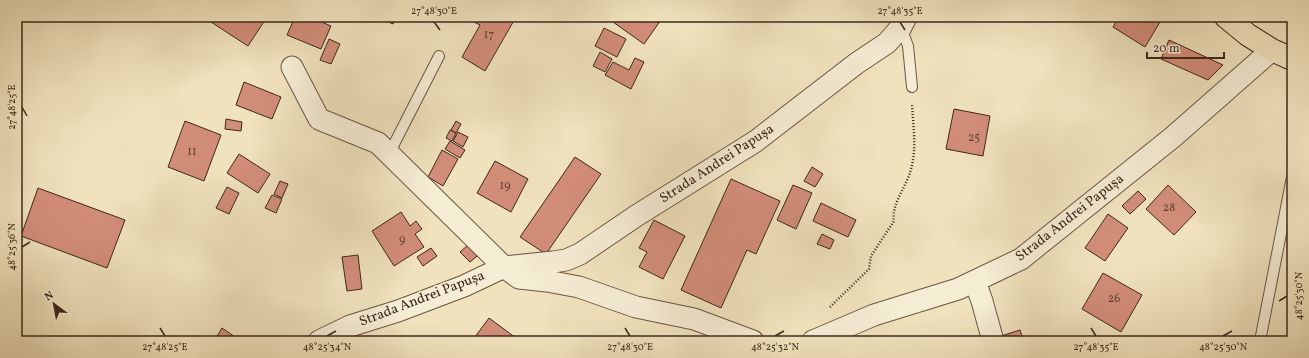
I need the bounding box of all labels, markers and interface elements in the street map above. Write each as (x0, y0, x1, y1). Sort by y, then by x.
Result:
text: 27°48'30"E (411, 4, 457, 18)
text: 27°48'35"E (877, 4, 923, 18)
house number: 17 (484, 27, 494, 43)
scale bar (1147, 34, 1224, 60)
text: 20 m (1153, 41, 1180, 57)
text: 27°48'25"E (5, 84, 19, 130)
street label: Strada Andrei Papușa (656, 120, 778, 208)
house number: 25 (968, 130, 980, 146)
house number: 11 (187, 144, 197, 160)
street label: Strada Andrei Papușa (1012, 170, 1128, 266)
house number: 19 (500, 178, 510, 194)
house number: 28 (1163, 200, 1175, 216)
text: 48°25'36"N (5, 223, 19, 271)
house number: 9 (399, 232, 405, 248)
street label: Strada Andrei Papușa (357, 266, 487, 332)
text: 48°25'30"N (1292, 271, 1306, 320)
north arrow (34, 284, 74, 324)
text: N (42, 288, 57, 305)
house number: 26 (1108, 291, 1120, 307)
text: 27°48'25"E (142, 340, 188, 354)
text: 48°25'34"N (303, 340, 352, 354)
text: 27°48'30"E (607, 340, 653, 354)
text: 48°25'32"N (751, 340, 799, 354)
text: 27°48'35"E (1073, 340, 1119, 354)
text: 48°25'30"N (1199, 340, 1248, 354)

